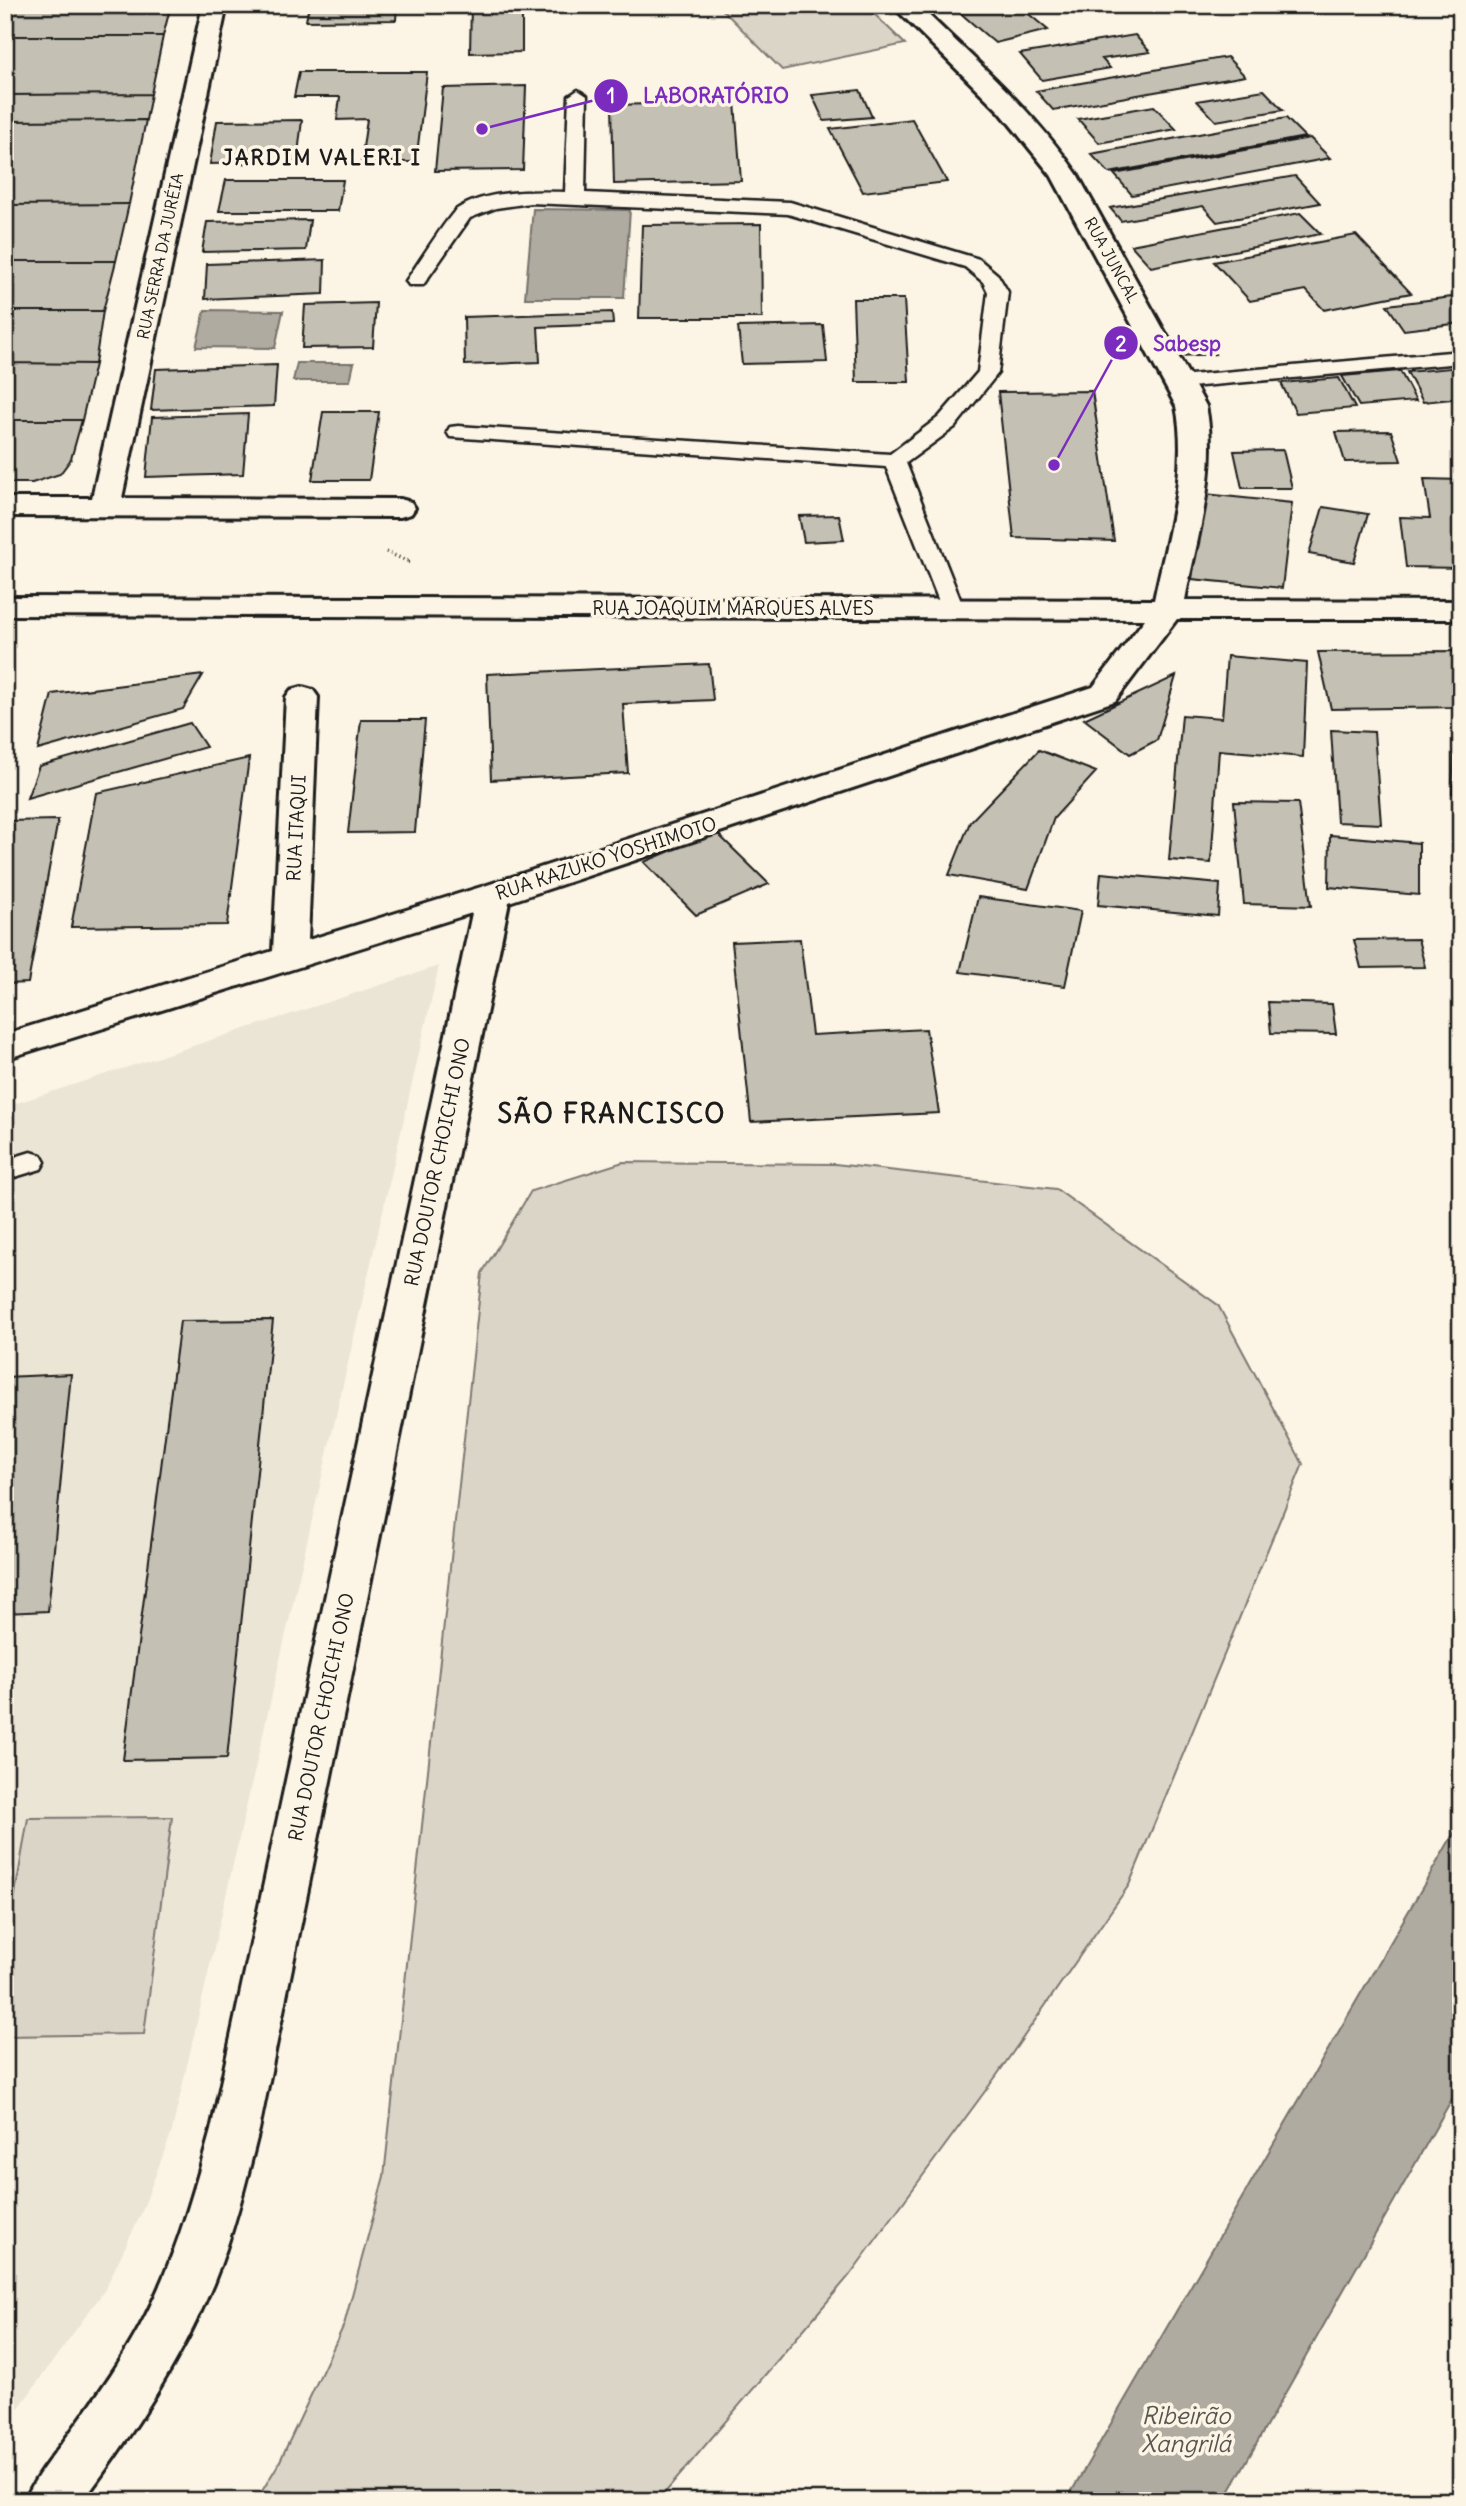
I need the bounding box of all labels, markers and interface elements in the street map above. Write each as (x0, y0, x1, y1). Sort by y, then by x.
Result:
callout: LABORATÓRIO (594, 75, 802, 117)
text: LABORATÓRIO (643, 81, 789, 109)
text: 1 (607, 82, 615, 109)
district label: JARDIM VALERI I (222, 144, 422, 171)
street label: RUA SERRA DA JURÉIA (133, 171, 187, 341)
street label: RUA JUNCAL (1080, 214, 1144, 307)
callout: Sabesp (1104, 322, 1235, 364)
text: 2 (1115, 330, 1127, 357)
text: Sabesp (1153, 330, 1221, 357)
street label: RUA JOAQUIM MARQUES ALVES (592, 596, 874, 620)
street label: RUA ITAQUI (281, 774, 311, 882)
street label: RUA KAZUKO YOSHIMOTO (492, 811, 720, 905)
street label: RUA DOUTOR CHOICHI ONO (399, 1036, 475, 1288)
district label: SÃO FRANCISCO (497, 1096, 727, 1130)
street label: RUA DOUTOR CHOICHI ONO (283, 1591, 359, 1843)
water label: Ribeirão Xangrilá (1141, 2400, 1232, 2458)

